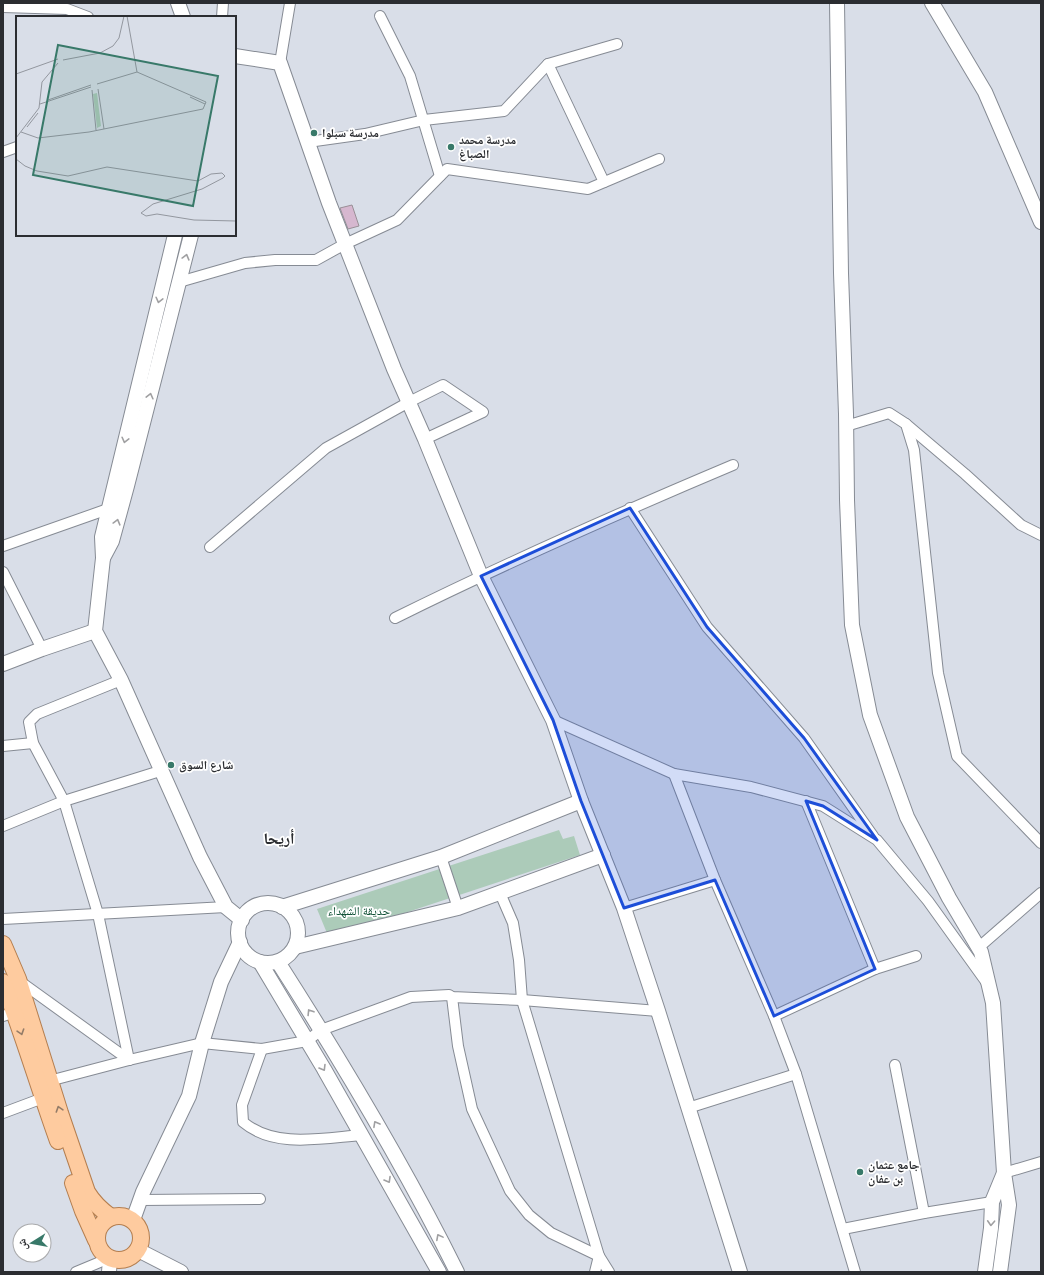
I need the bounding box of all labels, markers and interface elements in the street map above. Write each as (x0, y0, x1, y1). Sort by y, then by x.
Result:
inset map (16, 16, 236, 236)
place label: مدرسة سبلوا (322, 125, 379, 141)
marker: مدرسة سبلوا (309, 128, 319, 138)
place label: مدرسة محمد الصباغ (459, 132, 516, 162)
marker: مدرسة محمد الصباغ (446, 142, 456, 152)
one-way arrow (181, 253, 189, 260)
one-way arrow (155, 296, 164, 303)
one-way arrow (145, 393, 153, 399)
one-way arrow (121, 436, 130, 443)
one-way arrow (112, 519, 121, 526)
place label: شارع السوق (179, 757, 234, 773)
marker: شارع السوق (166, 760, 176, 770)
district label: أريحا (263, 828, 295, 849)
park label: حديقة الشهداء (328, 903, 391, 919)
one-way arrow (307, 1009, 314, 1016)
one-way arrow (16, 1028, 25, 1035)
one-way arrow (318, 1064, 325, 1071)
one-way arrow (55, 1106, 63, 1113)
one-way arrow (373, 1120, 381, 1128)
place label: جامع عثمان بن عفان (868, 1157, 920, 1187)
marker: جامع عثمان بن عفان (855, 1167, 865, 1177)
one-way arrow (383, 1176, 390, 1184)
one-way arrow (987, 1220, 996, 1226)
north arrow (12, 1223, 52, 1263)
one-way arrow (437, 1234, 444, 1241)
text: ش (14, 1237, 31, 1252)

